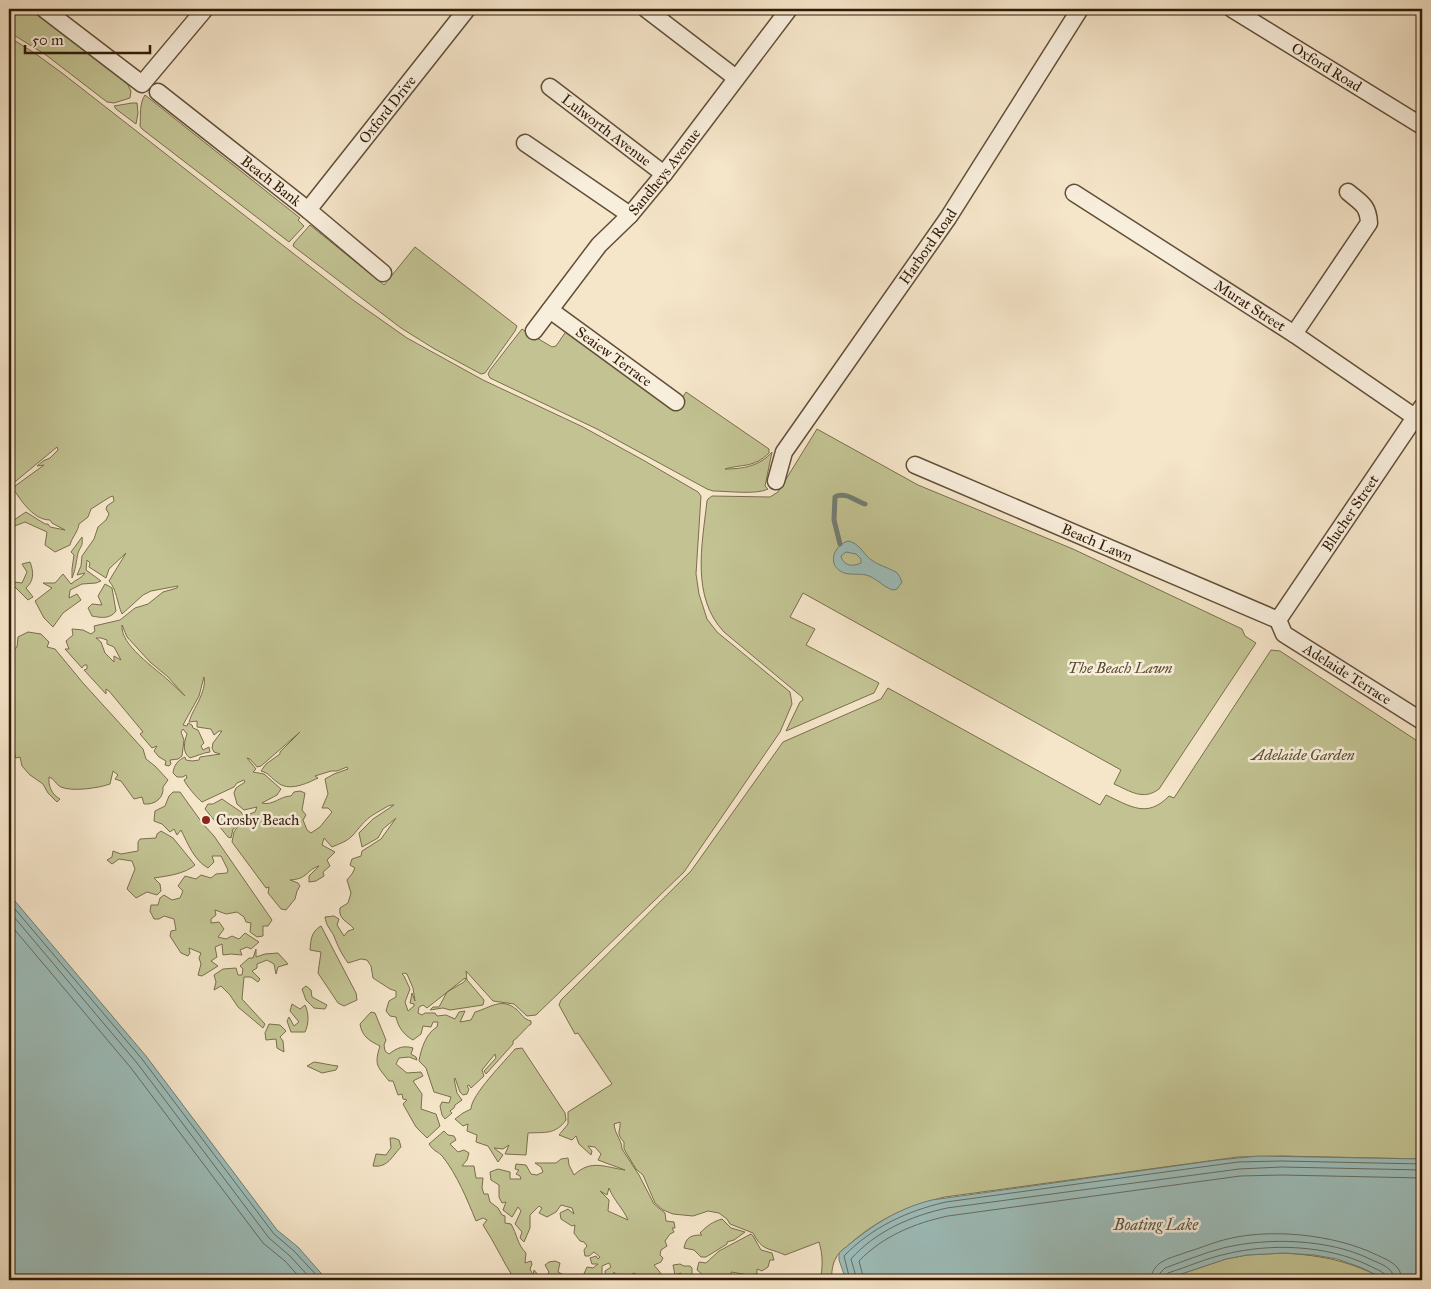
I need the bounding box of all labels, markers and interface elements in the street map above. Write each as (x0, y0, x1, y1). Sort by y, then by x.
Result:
scale bar (25, 22, 150, 54)
text: 50 m (32, 31, 64, 49)
street label: Oxford Road (1288, 39, 1365, 96)
street label: Oxford Drive (355, 72, 420, 147)
street label: Lulworth Avenue (558, 90, 655, 170)
street label: Sandheys Avenue (624, 125, 704, 219)
street label: Beach Bank (237, 152, 305, 210)
street label: Harbord Road (895, 205, 961, 288)
street label: Murat Street (1211, 276, 1290, 336)
street label: Seaiew Terrace (572, 323, 655, 390)
street label: Blucher Street (1318, 471, 1383, 555)
street label: Beach Lawn (1059, 520, 1135, 566)
street label: Adelaide Terrace (1299, 639, 1395, 708)
park label: The Beach Lawn (1068, 659, 1172, 677)
park label: Adelaide Garden (1249, 746, 1355, 764)
place label: Crosby Beach (216, 811, 300, 829)
marker: Crosby Beach (200, 814, 212, 826)
water label: Boating Lake (1113, 1215, 1199, 1234)

